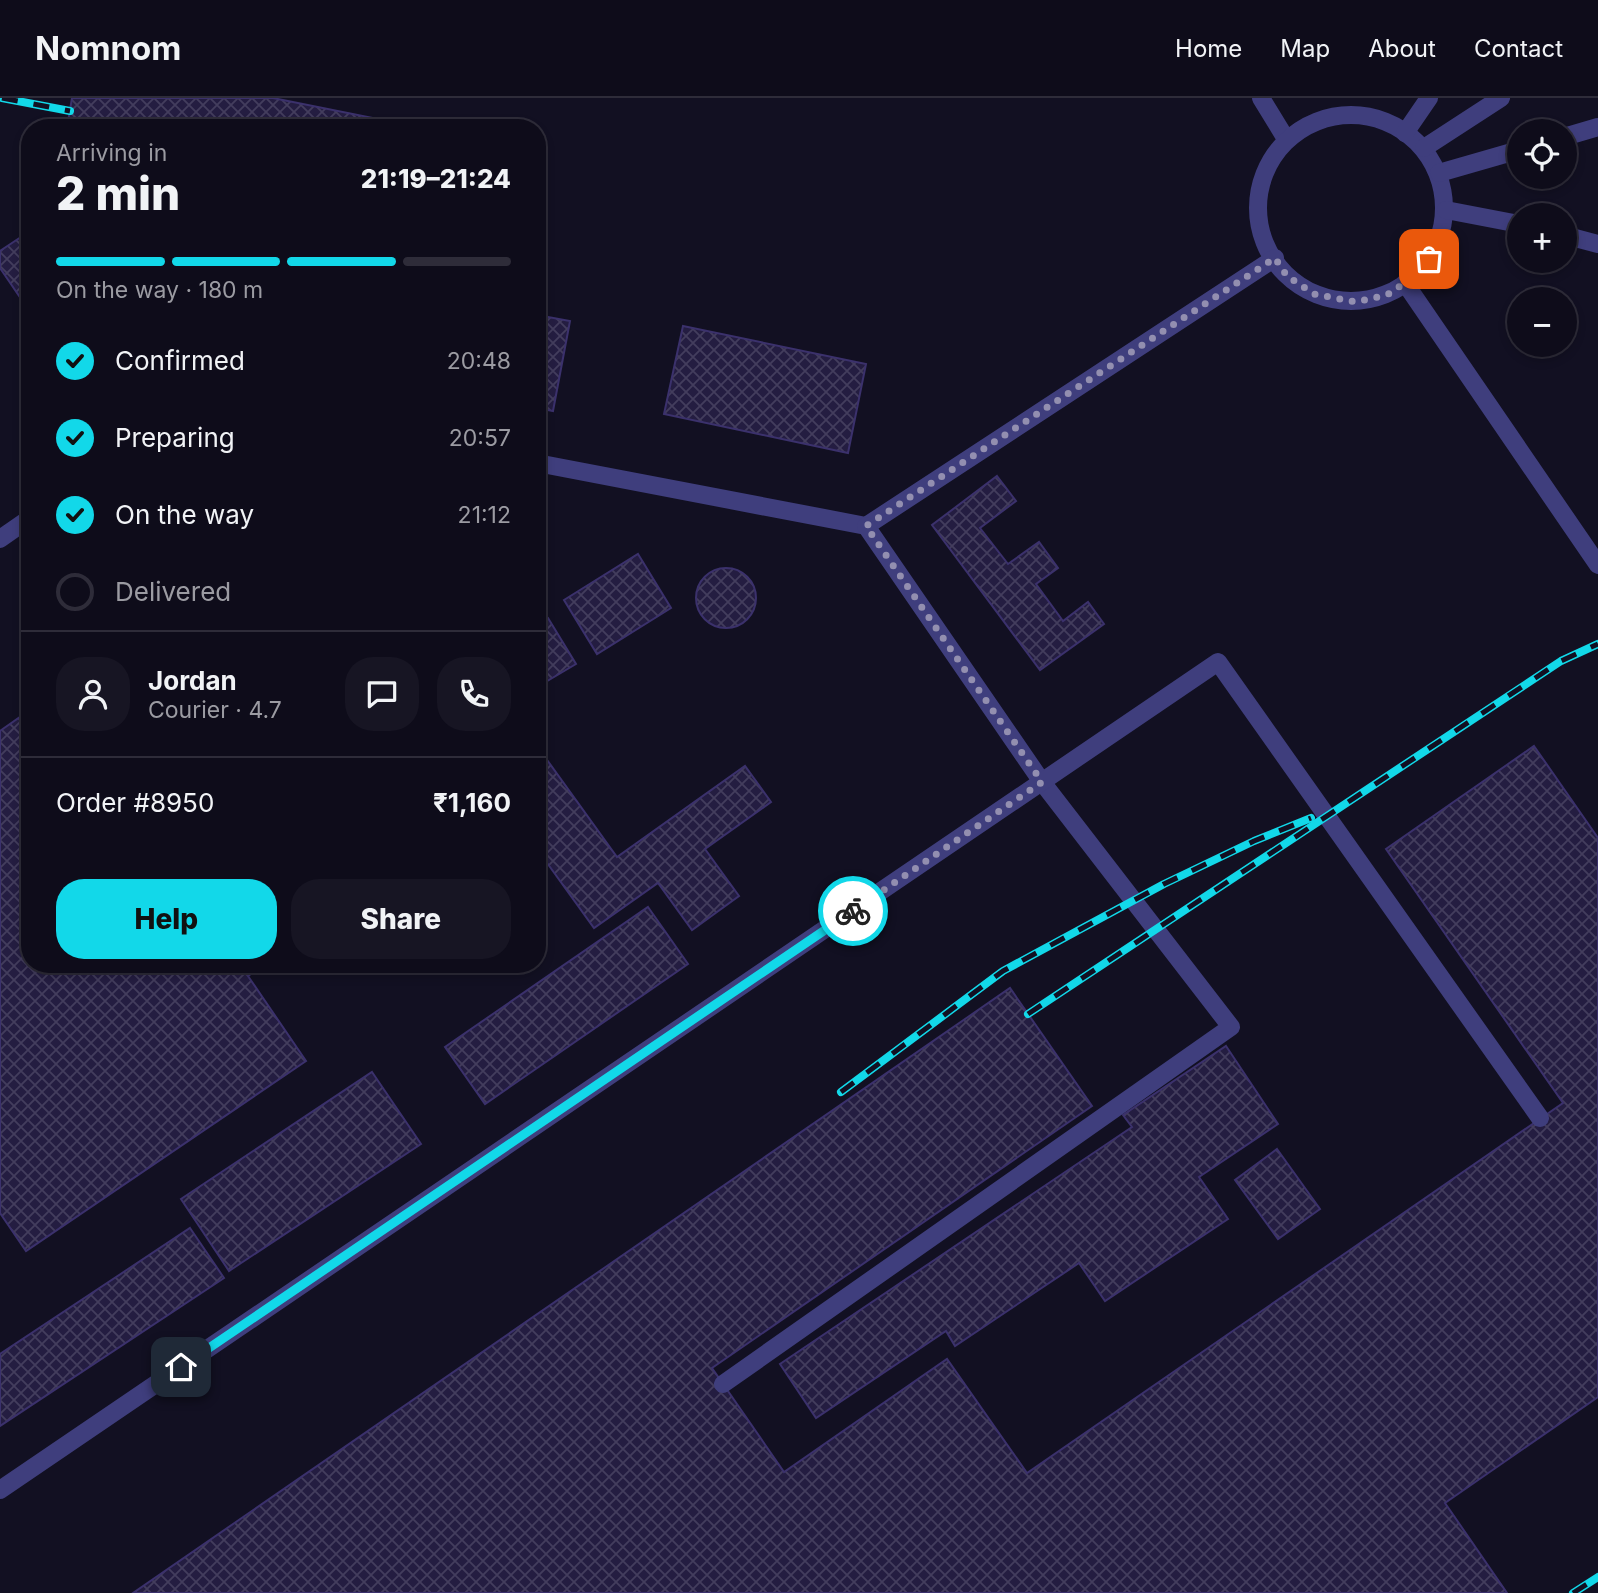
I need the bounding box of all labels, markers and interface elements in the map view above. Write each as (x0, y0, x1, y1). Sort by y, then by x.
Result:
text: Nomnom (35, 28, 181, 68)
text: Home (1175, 34, 1242, 63)
text: Map (1280, 34, 1330, 63)
text: About (1368, 34, 1436, 63)
text: Contact (1474, 34, 1563, 63)
map controls (1507, 119, 1577, 357)
button: locate (1507, 119, 1577, 189)
text: Arriving in (56, 139, 167, 167)
text: 21:19–21:24 (361, 163, 511, 194)
text: 2 min (56, 165, 180, 221)
button: + (1507, 203, 1577, 273)
pin (1399, 229, 1459, 289)
icon: bag (1410, 240, 1448, 278)
text: On the way · 180 m (56, 276, 263, 304)
button: − (1507, 287, 1577, 357)
icon: check (56, 342, 94, 380)
text: Confirmed (115, 345, 245, 376)
text: 20:48 (447, 347, 511, 375)
icon: check (56, 419, 94, 457)
text: Preparing (115, 422, 235, 453)
text: 20:57 (449, 424, 511, 452)
icon: check (56, 496, 94, 534)
text: On the way (115, 499, 254, 530)
text: 21:12 (458, 501, 511, 529)
text: Delivered (115, 576, 231, 607)
button: person (56, 657, 130, 731)
button: chat (345, 657, 419, 731)
button: phone (437, 657, 511, 731)
text: Jordan (148, 665, 237, 696)
text: Courier · 4.7 (148, 696, 282, 724)
text: Order #8950 (56, 787, 214, 818)
text: ₹1,160 (433, 787, 511, 818)
courier (818, 876, 888, 946)
button: Help (56, 879, 277, 959)
button: Share (291, 879, 511, 959)
icon: bike (834, 892, 872, 930)
pin (151, 1337, 211, 1397)
icon: home (162, 1348, 200, 1386)

